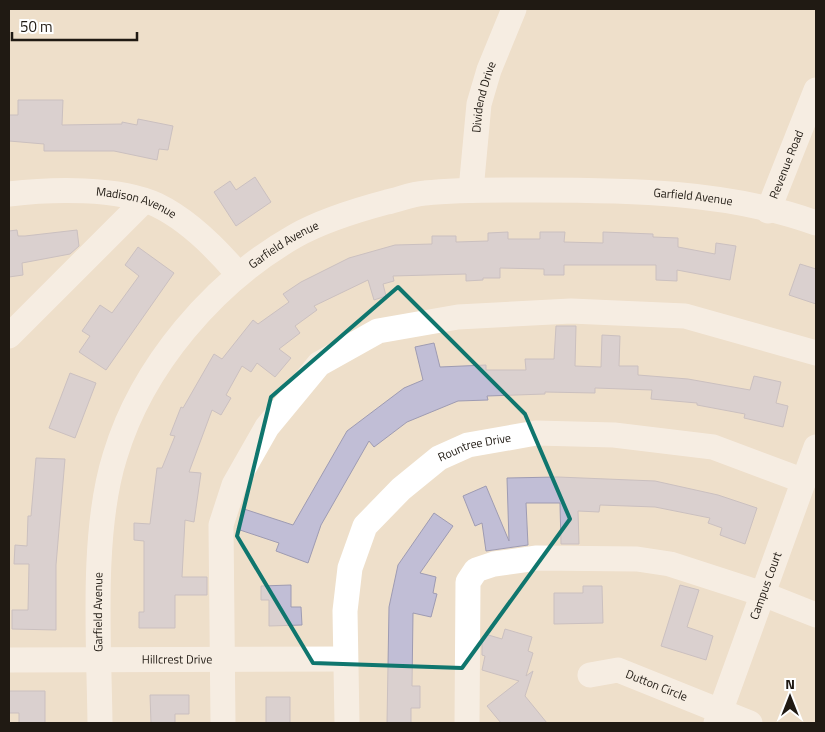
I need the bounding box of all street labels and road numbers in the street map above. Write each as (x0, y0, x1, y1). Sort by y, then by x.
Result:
street label: Dividend Drive (466, 58, 501, 134)
street label: Revenue Road (764, 127, 808, 202)
street label: Madison Avenue (95, 182, 181, 223)
street label: Garfield Avenue (653, 183, 734, 210)
street label: Garfield Avenue (244, 215, 322, 273)
street label: Rountree Drive (435, 428, 512, 466)
street label: Campus Court (744, 548, 787, 622)
street label: Garfield Avenue (88, 572, 108, 652)
street label: Hillcrest Drive (142, 649, 212, 669)
street label: Dutton Circle (623, 664, 691, 706)

